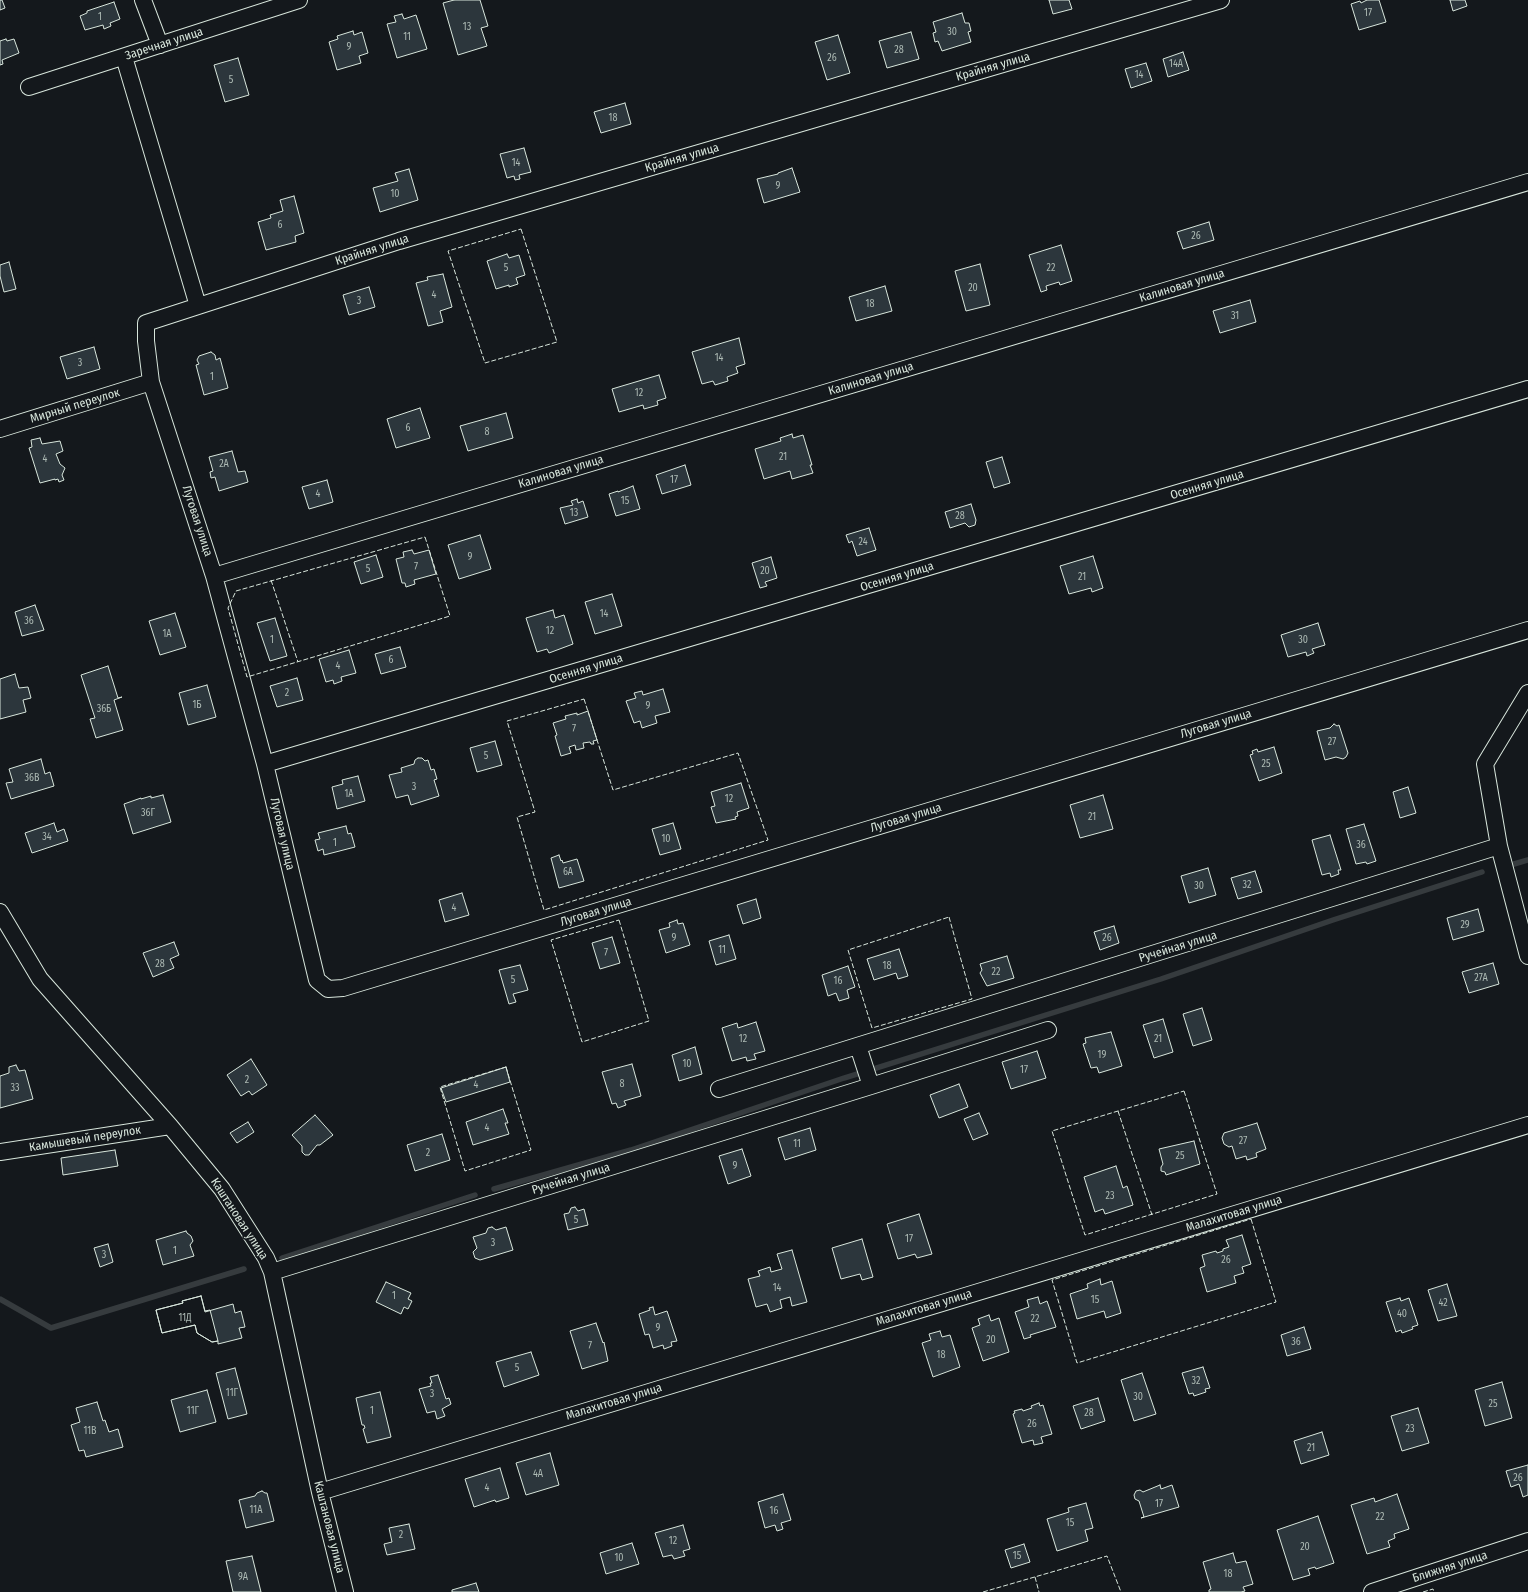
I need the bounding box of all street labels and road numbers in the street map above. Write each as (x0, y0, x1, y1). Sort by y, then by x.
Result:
street label: Заречная улица (123, 25, 205, 63)
street label: Крайняя улица (954, 50, 1032, 84)
street label: Крайняя улица (643, 141, 721, 175)
street label: Крайняя улица (334, 231, 410, 269)
street label: Калиновая улица (1138, 266, 1226, 306)
street label: Калиновая улица (827, 359, 915, 399)
street label: Мирный переулок (28, 386, 122, 426)
street label: Калиновая улица (517, 452, 605, 492)
street label: Осенняя улица (1169, 467, 1245, 503)
street label: Луговая улица (179, 484, 215, 558)
street label: Осенняя улица (859, 559, 935, 595)
street label: Осенняя улица (548, 651, 624, 687)
street label: Луговая улица (1179, 706, 1253, 742)
street label: Луговая улица (267, 796, 297, 872)
street label: Луговая улица (869, 800, 943, 836)
street label: Луговая улица (559, 894, 633, 930)
street label: Ручейная улица (1137, 928, 1219, 966)
street label: Камышевый переулок (28, 1123, 142, 1155)
street label: Ручейная улица (530, 1160, 612, 1198)
street label: Каштановая улица (207, 1175, 271, 1263)
street label: Малахитовая улица (1184, 1193, 1284, 1235)
street label: Малахитовая улица (874, 1287, 974, 1329)
street label: Малахитовая улица (564, 1381, 664, 1423)
street label: Каштановая улица (311, 1479, 347, 1575)
street label: Ближняя улица (1411, 1548, 1489, 1586)

